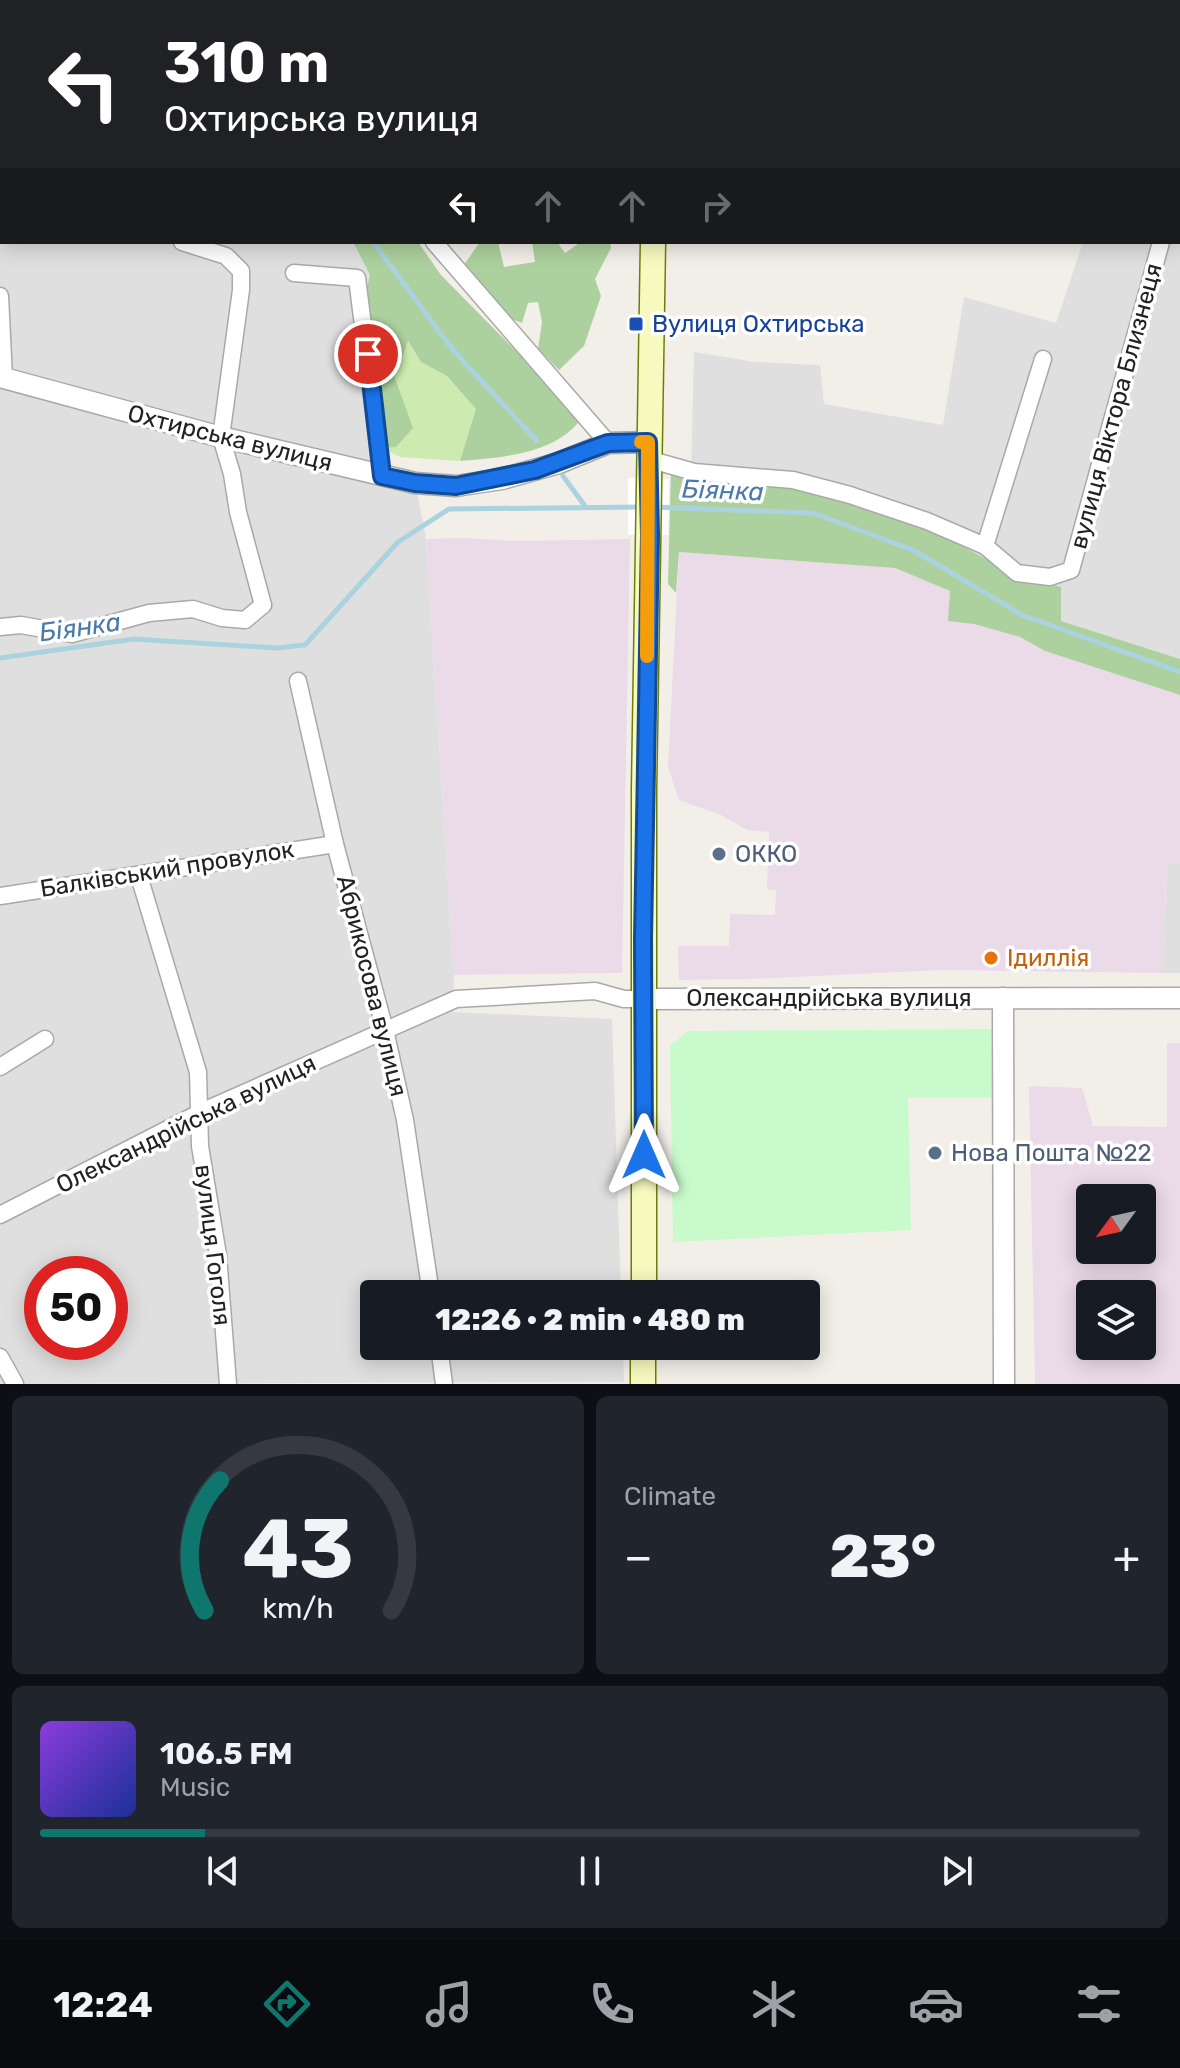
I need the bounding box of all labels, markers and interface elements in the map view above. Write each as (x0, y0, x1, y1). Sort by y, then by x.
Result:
text: 310 m (164, 30, 329, 96)
icon: left (32, 32, 136, 136)
text: Охтирська вулиця (164, 97, 479, 140)
icon: left (442, 184, 486, 228)
icon: ahead (526, 184, 570, 228)
icon: ahead (610, 184, 654, 228)
icon: right (694, 184, 738, 228)
street label: вулиця Віктора Близнеця (1064, 260, 1168, 552)
place label: Вулиця Охтирська (652, 310, 865, 338)
marker: Вулиця Охтирська (627, 315, 645, 333)
pin (334, 320, 402, 388)
icon: arrive (346, 332, 390, 376)
street label: Охтирська вулиця (125, 399, 335, 477)
water label: Біянка (682, 474, 764, 507)
water label: Біянка (37, 606, 123, 649)
street label: Балківський провулок (38, 835, 296, 903)
place label: ОККО (735, 840, 797, 868)
marker: ОККО (710, 845, 728, 863)
street label: Абрикосова вулиця (331, 873, 413, 1099)
place label: Ідиллія (1007, 944, 1089, 972)
marker: Ідиллія (982, 949, 1000, 967)
street label: Олександрійська вулиця (686, 984, 972, 1012)
street label: Олександрійська вулиця (52, 1049, 320, 1199)
position arrow (602, 1113, 686, 1197)
place label: Нова Пошта №22 (951, 1139, 1152, 1167)
marker: Нова Пошта №22 (926, 1144, 944, 1162)
street label: вулиця Гоголя (189, 1163, 237, 1327)
north arrow (1076, 1184, 1156, 1264)
map controls (1076, 1184, 1156, 1360)
speed limit sign: 50 (24, 1256, 128, 1360)
button: layers (1076, 1280, 1156, 1360)
text: 12:26 · 2 min · 480 m (435, 1302, 745, 1338)
text: Climate (624, 1481, 716, 1512)
text: 43 (242, 1499, 354, 1598)
text: 23° (829, 1521, 936, 1592)
text: − (624, 1531, 653, 1583)
text: + (1113, 1531, 1140, 1583)
text: km/h (262, 1591, 334, 1625)
text: 106.5 FM (160, 1736, 293, 1772)
text: Music (160, 1772, 230, 1803)
icon: previous (201, 1849, 245, 1893)
icon: pause (568, 1849, 612, 1893)
icon: next (935, 1849, 979, 1893)
icon: directions (259, 1976, 315, 2032)
icon: music (421, 1976, 477, 2032)
icon: phone (584, 1976, 640, 2032)
icon: climate (746, 1976, 802, 2032)
icon: car (908, 1976, 964, 2032)
icon: filters (1071, 1976, 1127, 2032)
text: 12:24 (53, 1983, 153, 2026)

